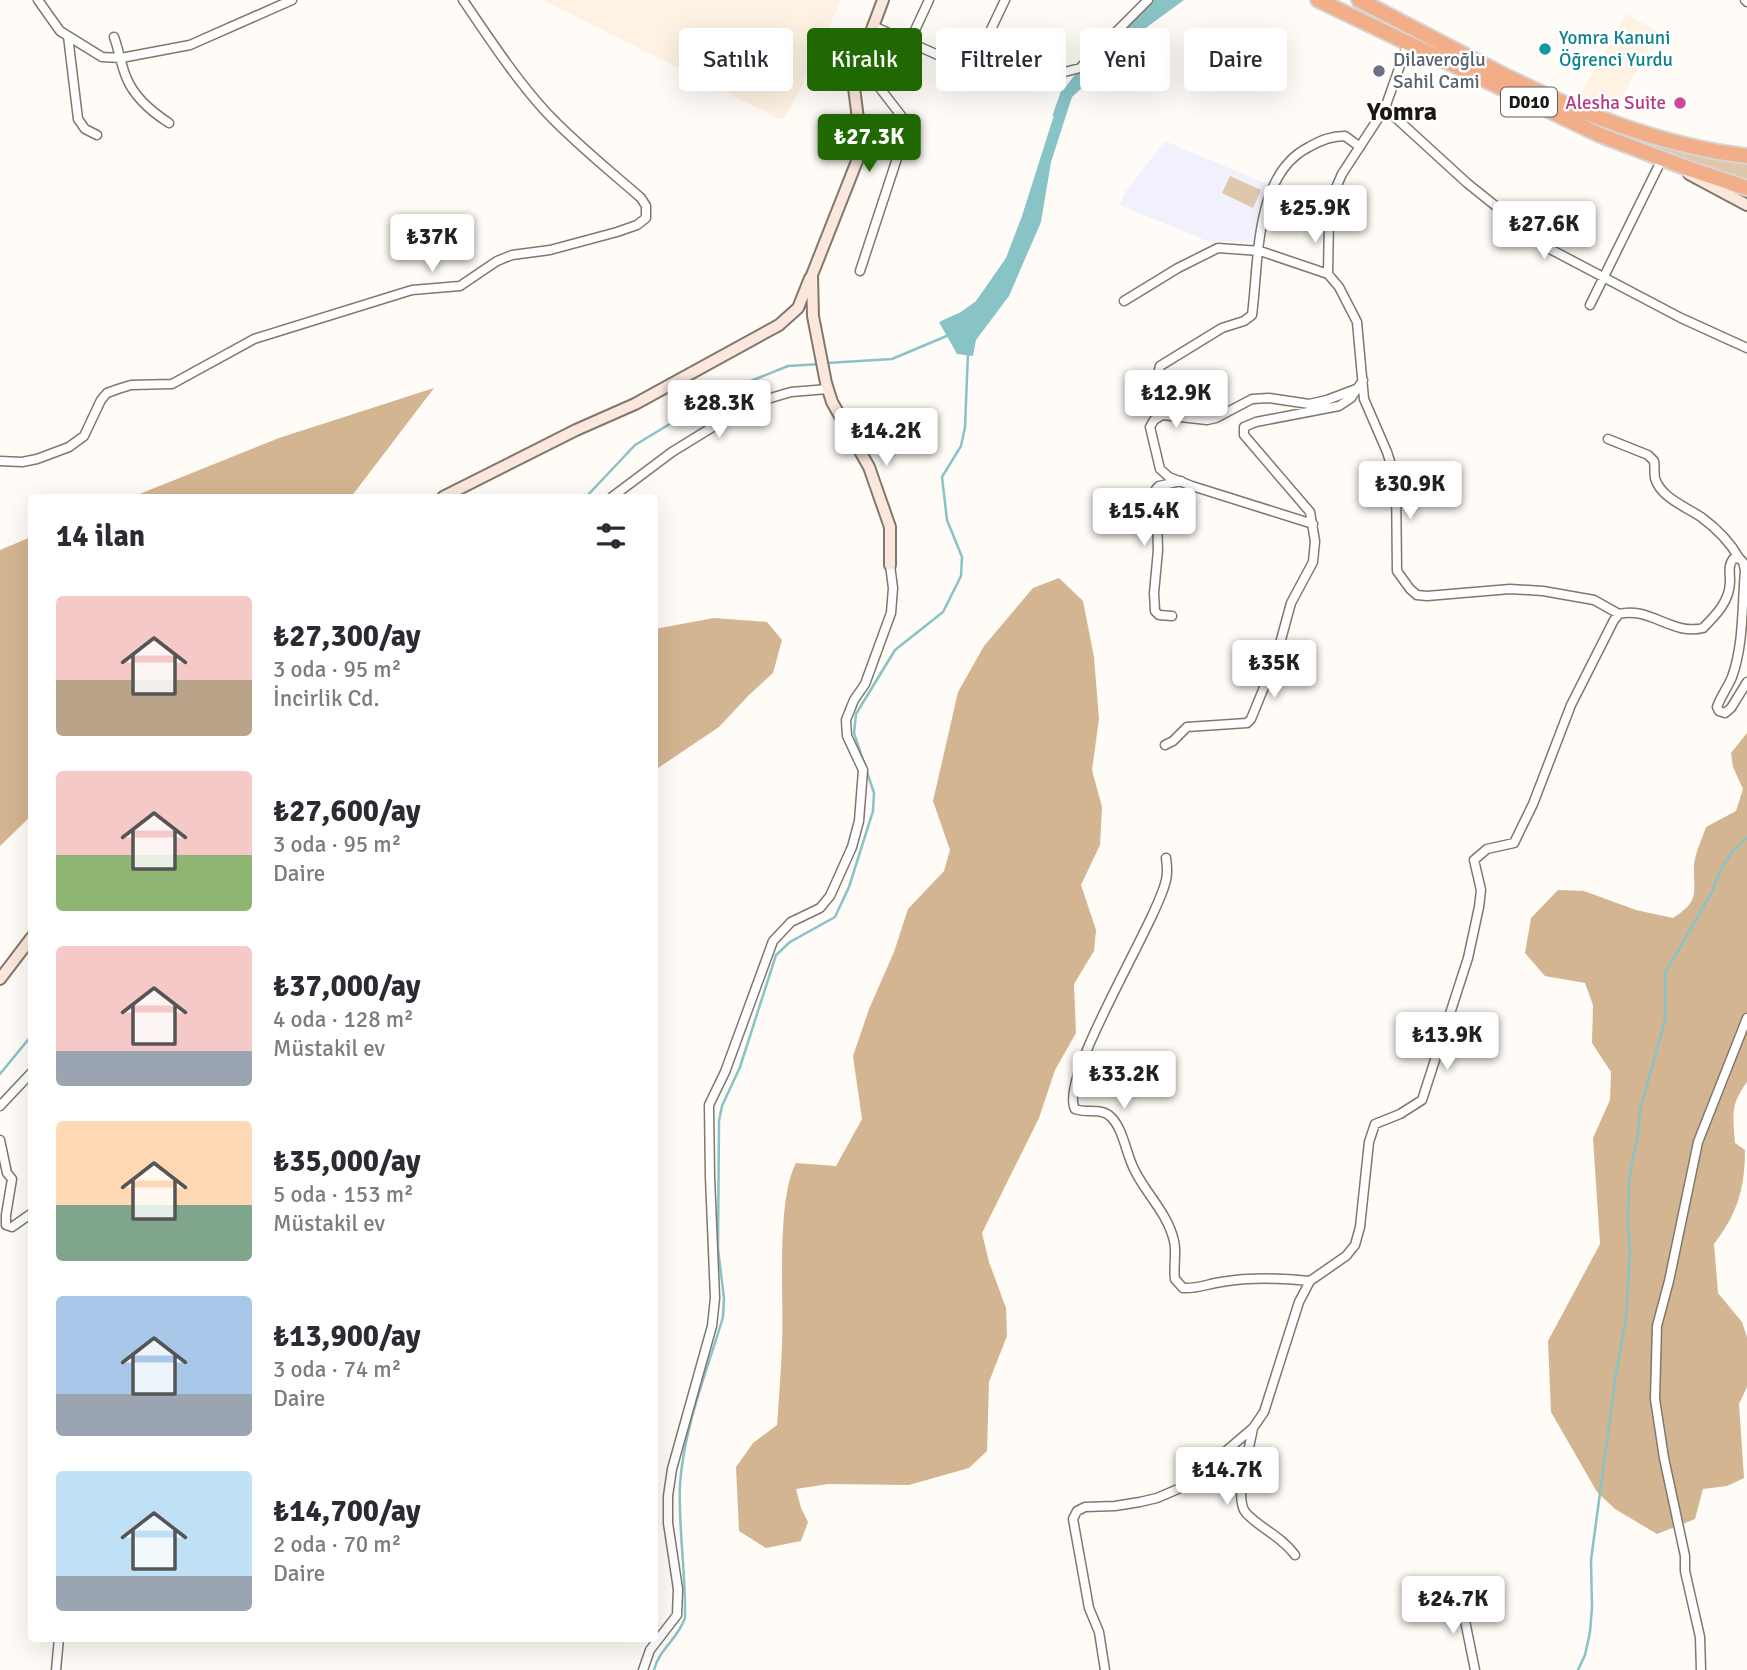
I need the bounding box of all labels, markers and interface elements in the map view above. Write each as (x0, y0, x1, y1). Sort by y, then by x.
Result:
place label: Yomra Kanuni Öğrenci Yurdu (1559, 26, 1673, 72)
chip: Satılık (679, 28, 793, 91)
chip: Kiralık (807, 28, 922, 91)
chip: Filtreler (936, 28, 1066, 91)
chip: Yeni (1080, 28, 1170, 91)
chip: Daire (1184, 28, 1287, 91)
marker: Yomra Kanuni Öğrenci Yurdu (1537, 41, 1553, 57)
place label: Dilaveroğlu Sahil Cami (1393, 48, 1486, 94)
marker: Dilaveroğlu Sahil Cami (1371, 63, 1387, 79)
road number: D010 (1501, 88, 1557, 116)
place label: Alesha Suite (1565, 91, 1666, 115)
marker: Alesha Suite (1672, 95, 1688, 111)
district label: Yomra (1366, 96, 1437, 128)
pin: ₺27.3K (812, 114, 926, 174)
text: ₺27.3K (834, 122, 904, 151)
pin: ₺25.9K (1258, 186, 1372, 245)
text: ₺25.9K (1280, 193, 1350, 222)
pin: ₺27.6K (1487, 202, 1601, 261)
text: ₺27.6K (1509, 209, 1579, 238)
pin: ₺37K (391, 215, 473, 274)
text: ₺37K (406, 222, 458, 251)
pin: ₺12.9K (1119, 370, 1233, 430)
text: ₺12.9K (1141, 378, 1211, 407)
pin: ₺28.3K (662, 380, 776, 440)
text: ₺28.3K (684, 388, 754, 417)
pin: ₺14.2K (829, 408, 943, 468)
text: ₺14.2K (851, 416, 921, 445)
pin: ₺30.9K (1353, 462, 1467, 521)
text: ₺30.9K (1375, 469, 1445, 498)
pin: ₺15.4K (1087, 489, 1201, 548)
text: ₺15.4K (1109, 496, 1179, 525)
icon: filters (592, 517, 630, 555)
text: 14 ilan (56, 518, 145, 555)
text: ₺27,300/ay (273, 618, 421, 655)
icon: home (112, 624, 196, 708)
pin: ₺35K (1233, 640, 1315, 700)
text: ₺35K (1248, 648, 1300, 677)
text: 3 oda · 95 m² (273, 655, 401, 684)
text: İncirlik Cd. (273, 684, 379, 713)
text: ₺27,600/ay (273, 793, 421, 830)
icon: home (112, 799, 196, 883)
text: 3 oda · 95 m² (273, 830, 401, 859)
text: Daire (273, 859, 325, 888)
text: ₺37,000/ay (273, 968, 421, 1005)
icon: home (112, 974, 196, 1058)
text: 4 oda · 128 m² (273, 1005, 414, 1034)
pin: ₺13.9K (1390, 1012, 1504, 1072)
text: ₺13.9K (1412, 1020, 1482, 1049)
text: Müstakil ev (273, 1034, 385, 1063)
pin: ₺33.2K (1067, 1052, 1181, 1111)
text: ₺33.2K (1089, 1059, 1159, 1088)
text: ₺35,000/ay (273, 1143, 421, 1180)
icon: home (112, 1149, 196, 1233)
text: 5 oda · 153 m² (273, 1180, 414, 1209)
text: Müstakil ev (273, 1209, 385, 1238)
text: ₺13,900/ay (273, 1318, 421, 1355)
icon: home (112, 1324, 196, 1408)
text: 3 oda · 74 m² (273, 1355, 401, 1384)
text: Daire (273, 1384, 325, 1413)
pin: ₺14.7K (1170, 1448, 1284, 1507)
text: ₺14.7K (1192, 1455, 1262, 1484)
text: ₺14,700/ay (273, 1493, 421, 1530)
icon: home (112, 1499, 196, 1583)
text: 2 oda · 70 m² (273, 1530, 401, 1559)
text: Daire (273, 1559, 325, 1588)
pin: ₺24.7K (1396, 1576, 1510, 1636)
text: ₺24.7K (1418, 1584, 1488, 1613)

